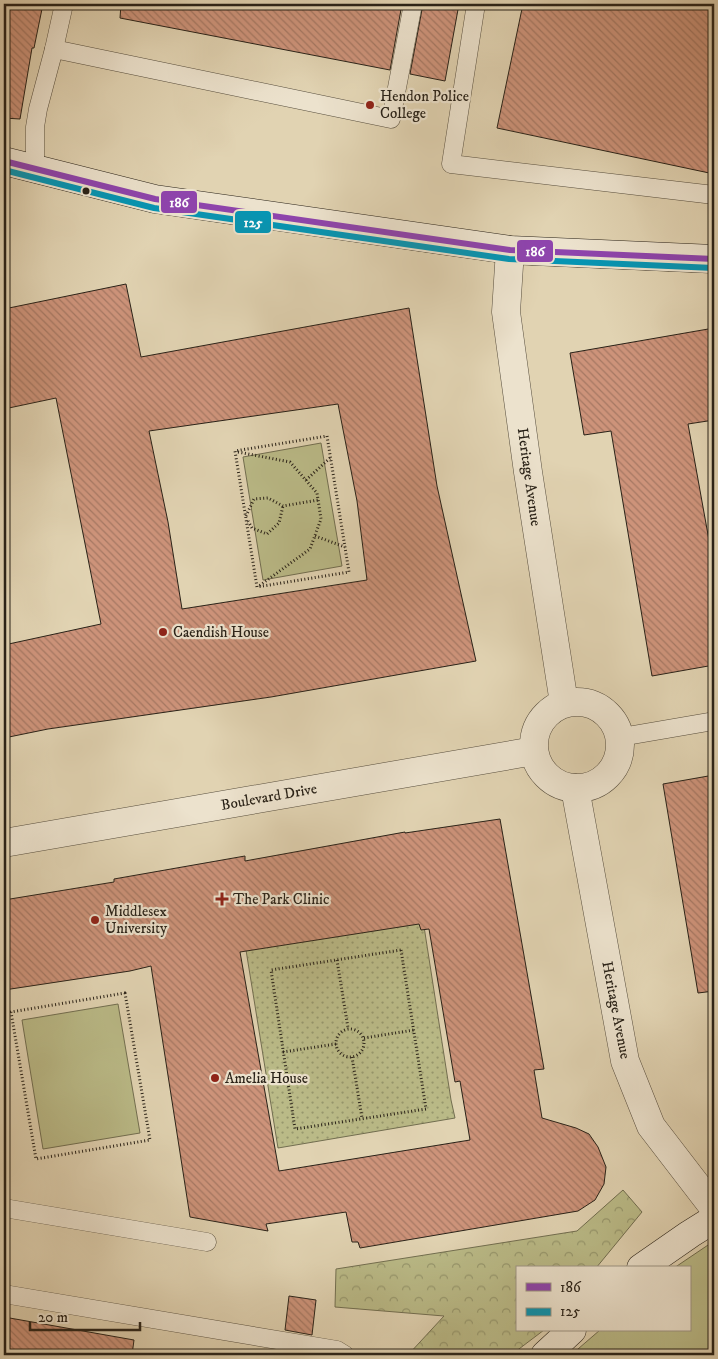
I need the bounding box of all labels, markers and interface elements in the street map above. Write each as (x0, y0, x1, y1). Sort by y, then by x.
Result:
place label: Hendon Police College (380, 87, 469, 123)
marker: Hendon Police College (364, 99, 376, 111)
unlabelled marker (81, 186, 91, 196)
line badge: 186 (160, 190, 198, 214)
text: 186 (169, 194, 189, 212)
line badge: 125 (234, 210, 272, 234)
text: 125 (244, 214, 262, 232)
line badge: 186 (516, 239, 554, 263)
text: 186 (525, 243, 545, 261)
street label: Heritage Avenue (513, 427, 545, 527)
place label: Caendish House (173, 623, 269, 642)
marker: Caendish House (157, 626, 169, 638)
street label: Boulevard Drive (219, 779, 319, 815)
place label: The Park Clinic (233, 890, 330, 909)
marker: The Park Clinic (215, 892, 229, 906)
place label: Middlesex University (105, 902, 168, 938)
marker: Middlesex University (89, 914, 101, 926)
street label: Heritage Avenue (597, 960, 635, 1060)
place label: Amelia House (225, 1069, 308, 1088)
marker: Amelia House (209, 1072, 221, 1084)
legend (516, 1266, 690, 1332)
text: 186 (560, 1278, 582, 1297)
scale bar (30, 1299, 140, 1331)
text: 125 (560, 1302, 581, 1321)
text: 20 m (38, 1308, 68, 1327)

